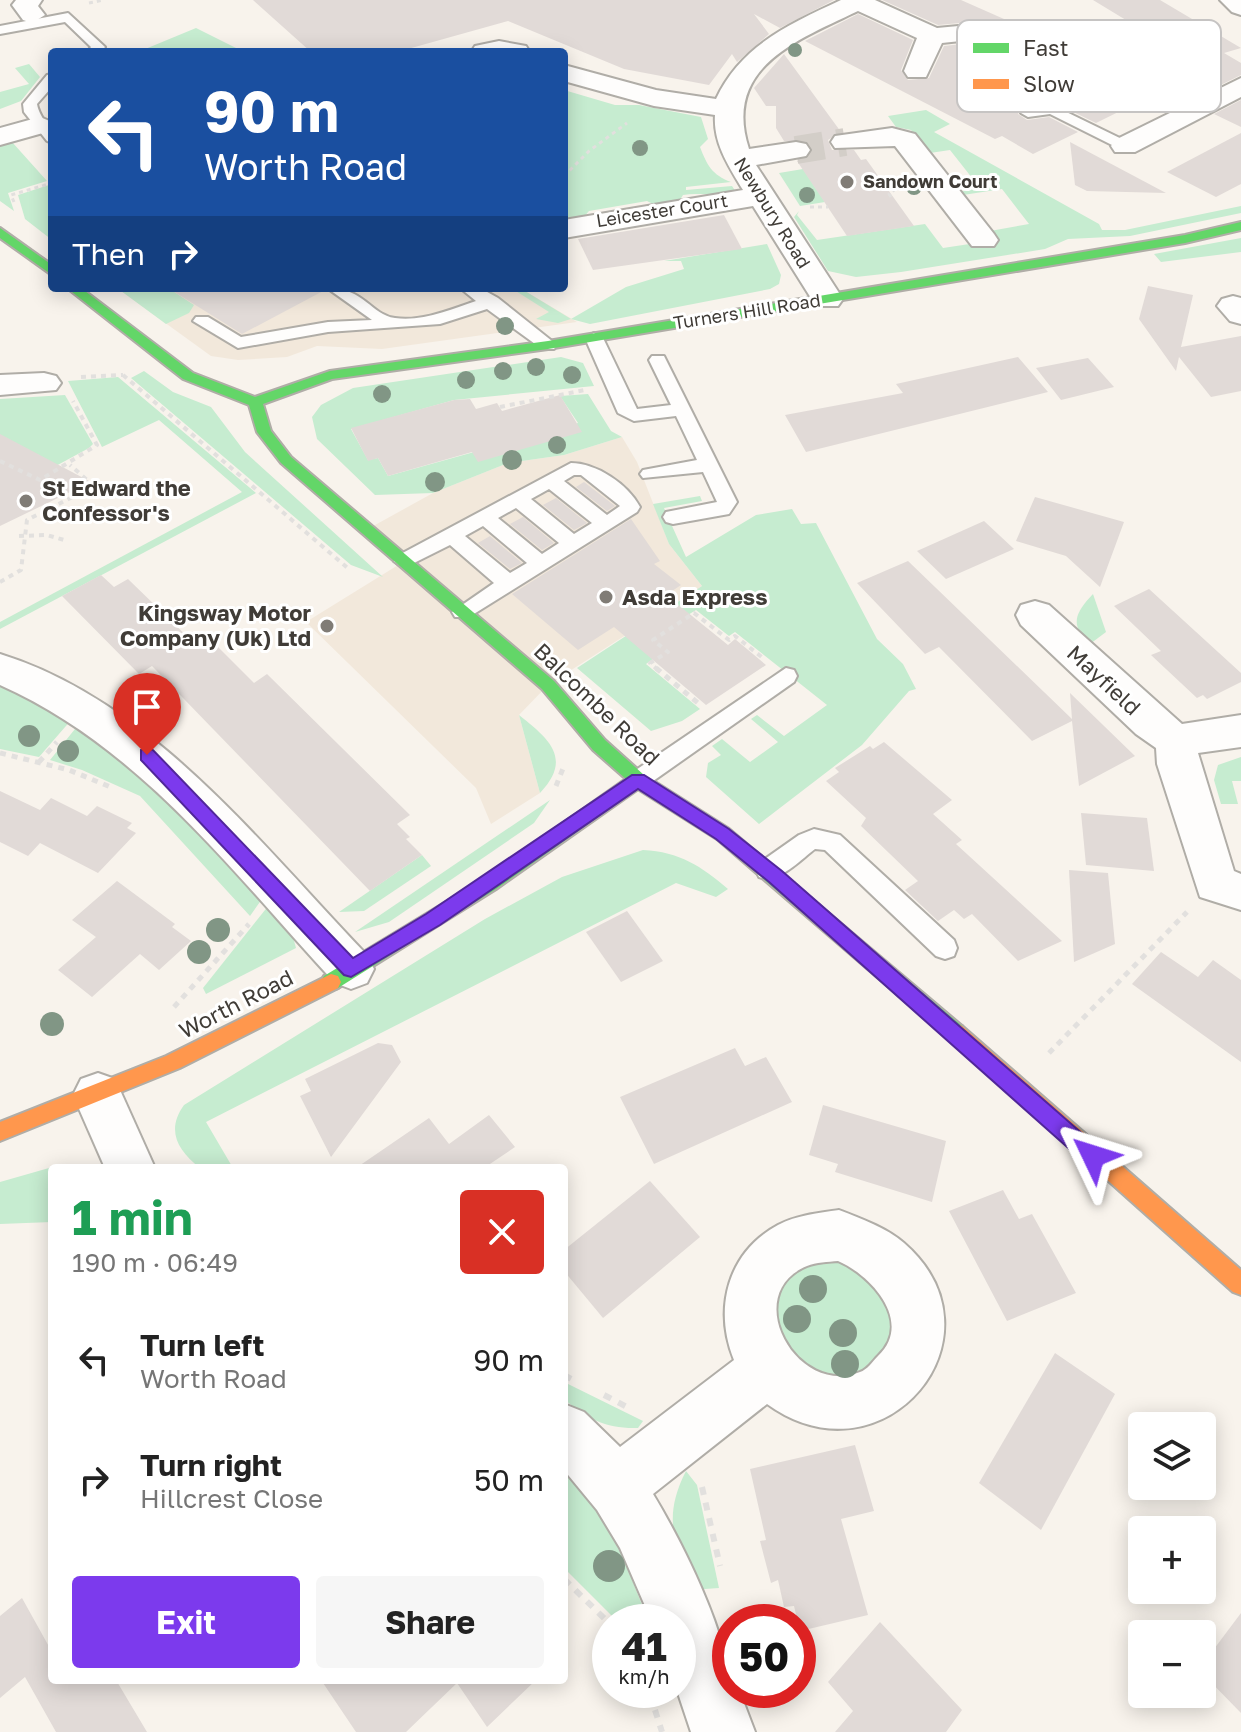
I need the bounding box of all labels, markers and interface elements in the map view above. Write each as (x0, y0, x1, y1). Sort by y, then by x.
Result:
legend (957, 20, 1221, 112)
text: Fast (1023, 34, 1069, 61)
text: Slow (1023, 70, 1075, 97)
text: 90 m (204, 77, 339, 144)
icon: left (72, 80, 176, 184)
text: Worth Road (204, 145, 407, 188)
street label: Newbury Road (730, 153, 816, 272)
place label: Sandown Court (863, 170, 997, 192)
marker: Sandown Court (838, 173, 856, 191)
street label: Leicester Court (595, 189, 729, 231)
icon: right (161, 232, 205, 276)
text: Then (72, 236, 145, 272)
street label: Turners Hill Road (672, 289, 822, 334)
place label: St Edward the Confessor's (42, 474, 191, 526)
marker: St Edward the Confessor's (17, 492, 35, 510)
place label: Asda Express (622, 583, 768, 610)
marker: Asda Express (597, 588, 615, 606)
place label: Kingsway Motor Company (Uk) Ltd (120, 599, 311, 651)
marker: Kingsway Motor Company (Uk) Ltd (318, 617, 336, 635)
street label: Balcombe Road (529, 637, 666, 770)
street label: Mayfield (1062, 639, 1147, 720)
pin (113, 673, 181, 755)
icon: arrive (125, 685, 169, 729)
street label: Worth Road (174, 963, 297, 1044)
position arrow (1051, 1114, 1135, 1198)
text: 1 min (72, 1188, 193, 1246)
button: close (460, 1190, 544, 1274)
text: 190 m · 06:49 (72, 1247, 238, 1278)
text: Turn left (140, 1327, 265, 1363)
icon: left (72, 1338, 116, 1382)
text: 90 m (473, 1342, 544, 1378)
text: Worth Road (140, 1363, 287, 1394)
map controls (1128, 1412, 1216, 1708)
button: layers (1128, 1412, 1216, 1500)
text: Turn right (140, 1447, 282, 1483)
icon: right (72, 1458, 116, 1502)
text: 50 m (474, 1462, 544, 1498)
text: Hillcrest Close (140, 1483, 323, 1514)
button: + (1128, 1516, 1216, 1604)
button: Exit (72, 1576, 300, 1668)
button: Share (316, 1576, 544, 1668)
speed limit sign: 50 (712, 1604, 816, 1708)
button: − (1128, 1620, 1216, 1708)
text: 41 (621, 1622, 667, 1670)
text: km/h (619, 1664, 669, 1688)

